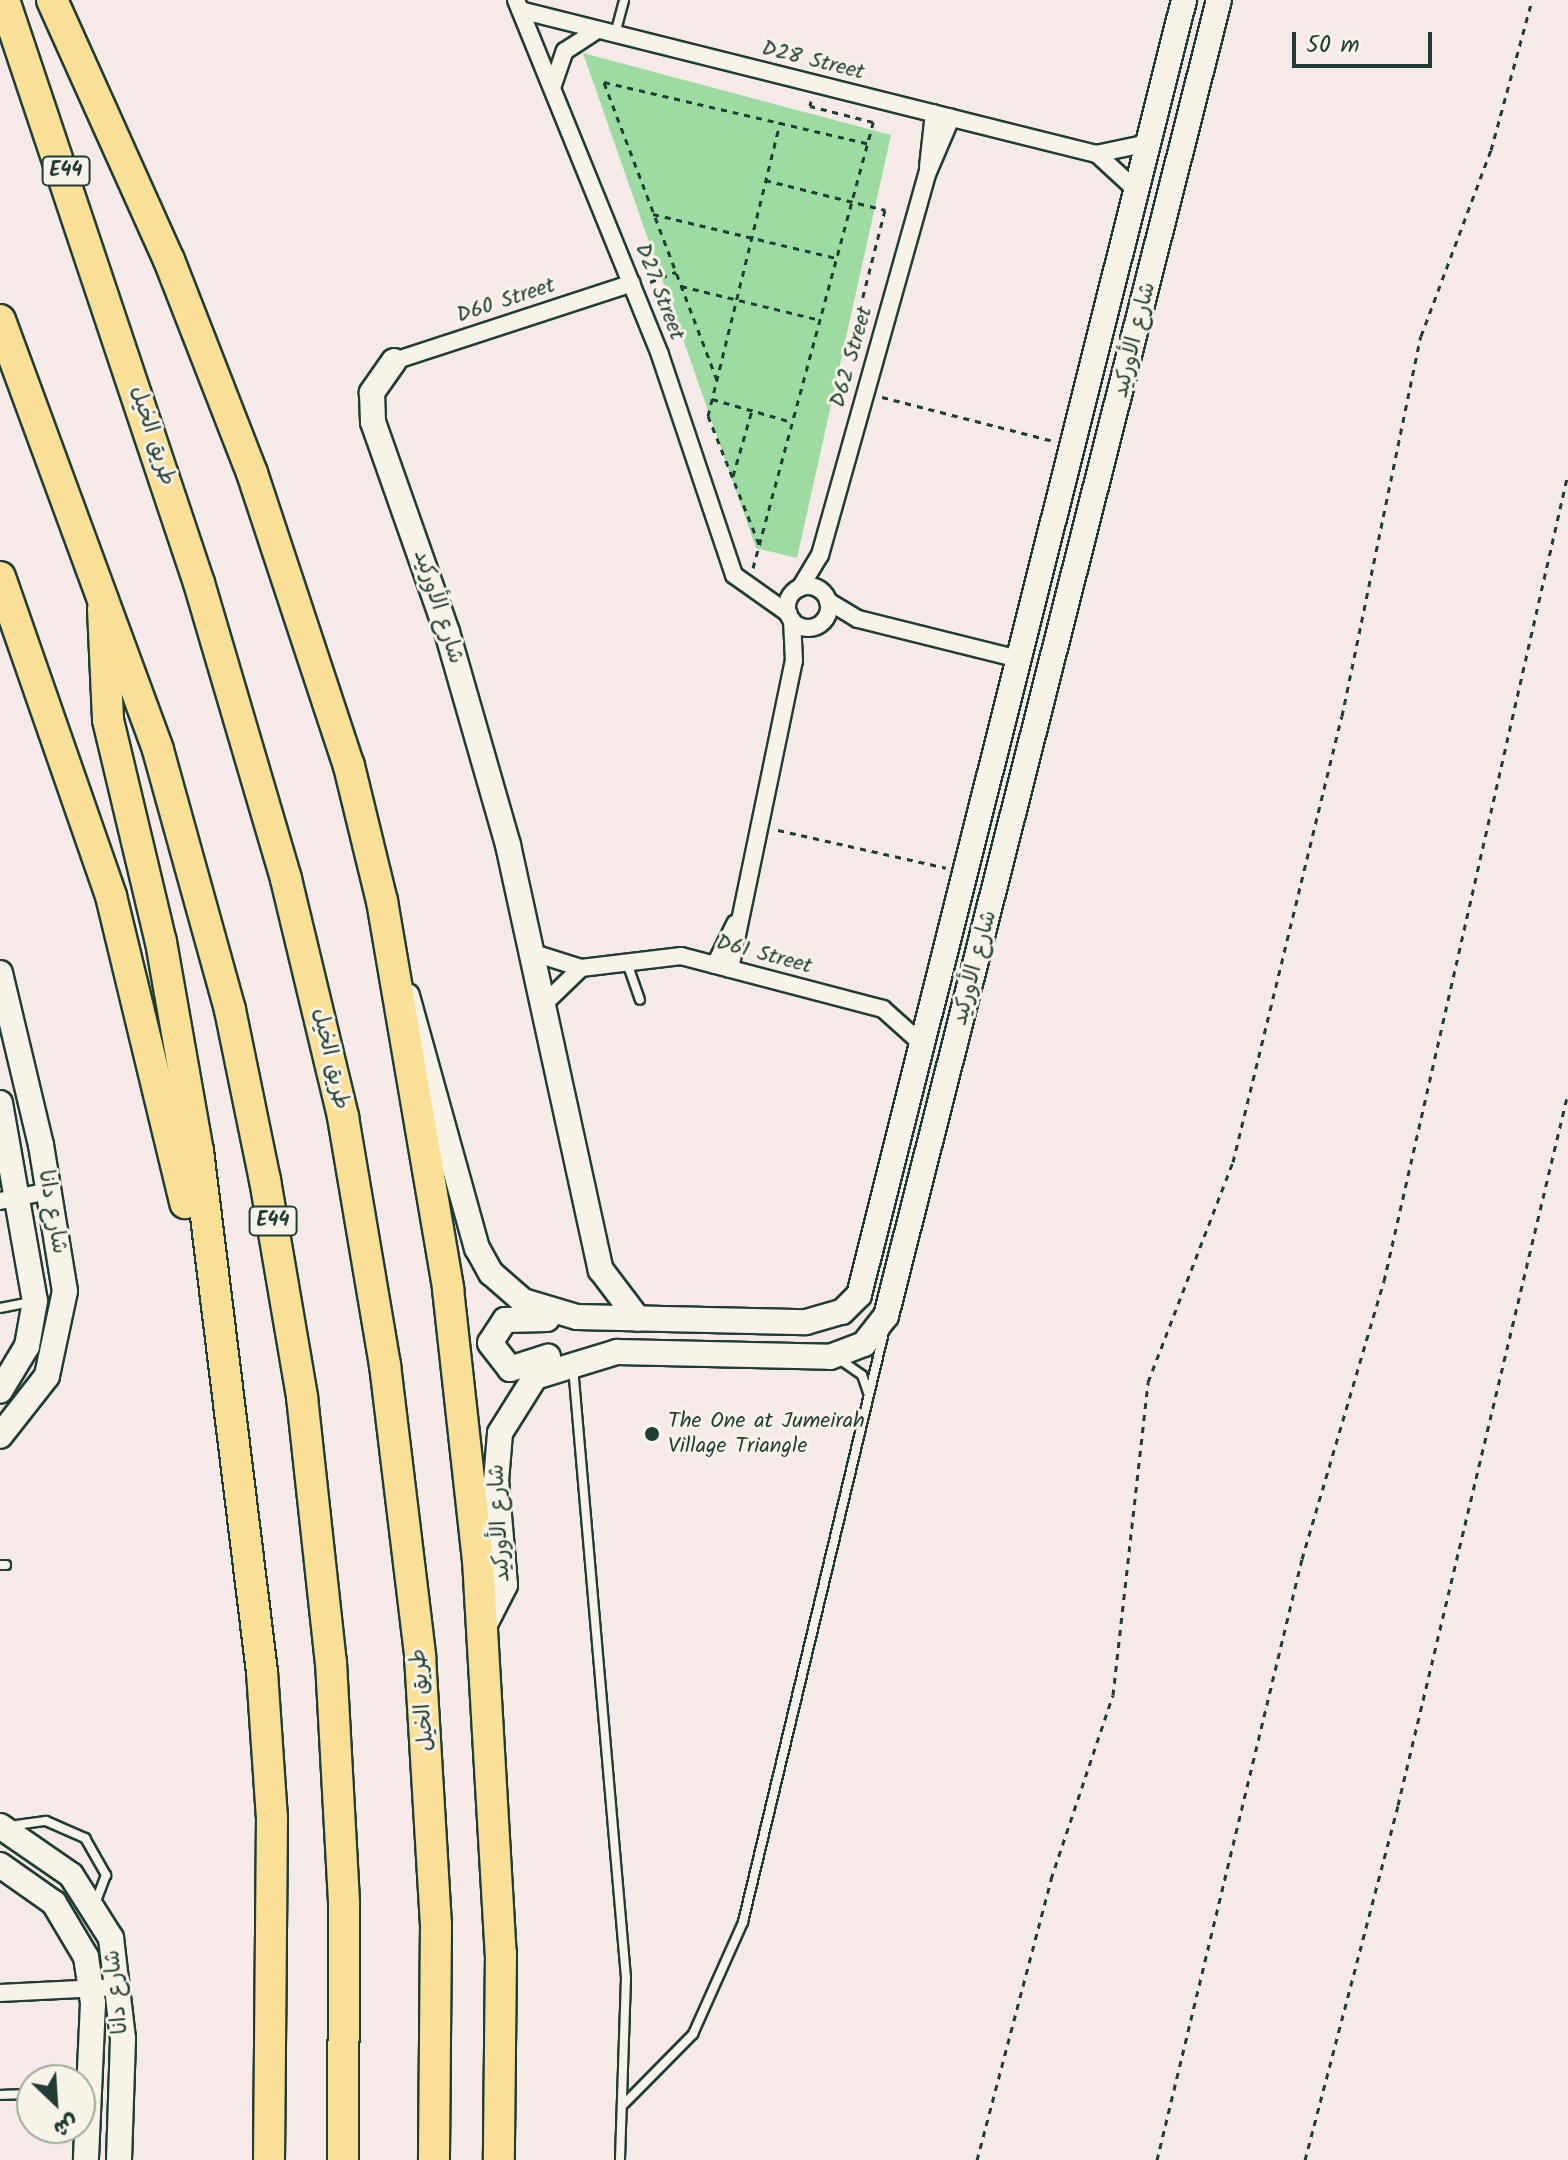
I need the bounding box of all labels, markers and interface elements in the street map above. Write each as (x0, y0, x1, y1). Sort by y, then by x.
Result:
scale bar (1296, 16, 1436, 66)
text: 50 m (1306, 26, 1360, 65)
street label: D28 Street (759, 36, 867, 86)
road number: E44 (40, 155, 92, 187)
street label: D27 Street (628, 240, 690, 344)
street label: D60 Street (453, 273, 559, 329)
street label: شارع الأوركيد (1108, 280, 1162, 400)
street label: D62 Street (825, 303, 879, 411)
street label: طريق الخيل (124, 383, 180, 489)
street label: شارع الأوركيد (407, 547, 469, 667)
street label: شارع الأوركيد (947, 908, 1003, 1028)
street label: D61 Street (713, 930, 815, 980)
street label: طريق الخيل (306, 1006, 354, 1112)
street label: شارع دانا (32, 1168, 72, 1256)
road number: E44 (247, 1205, 299, 1237)
place label: The One at Jumeirah Village Triangle (668, 1408, 865, 1460)
marker: The One at Jumeirah Village Triangle (643, 1425, 661, 1443)
street label: شارع الأوركيد (484, 1463, 516, 1583)
street label: طريق الخيل (405, 1648, 441, 1752)
street label: شارع دانا (99, 1948, 135, 2036)
north arrow (16, 2064, 96, 2144)
text: ش (47, 2103, 84, 2145)

